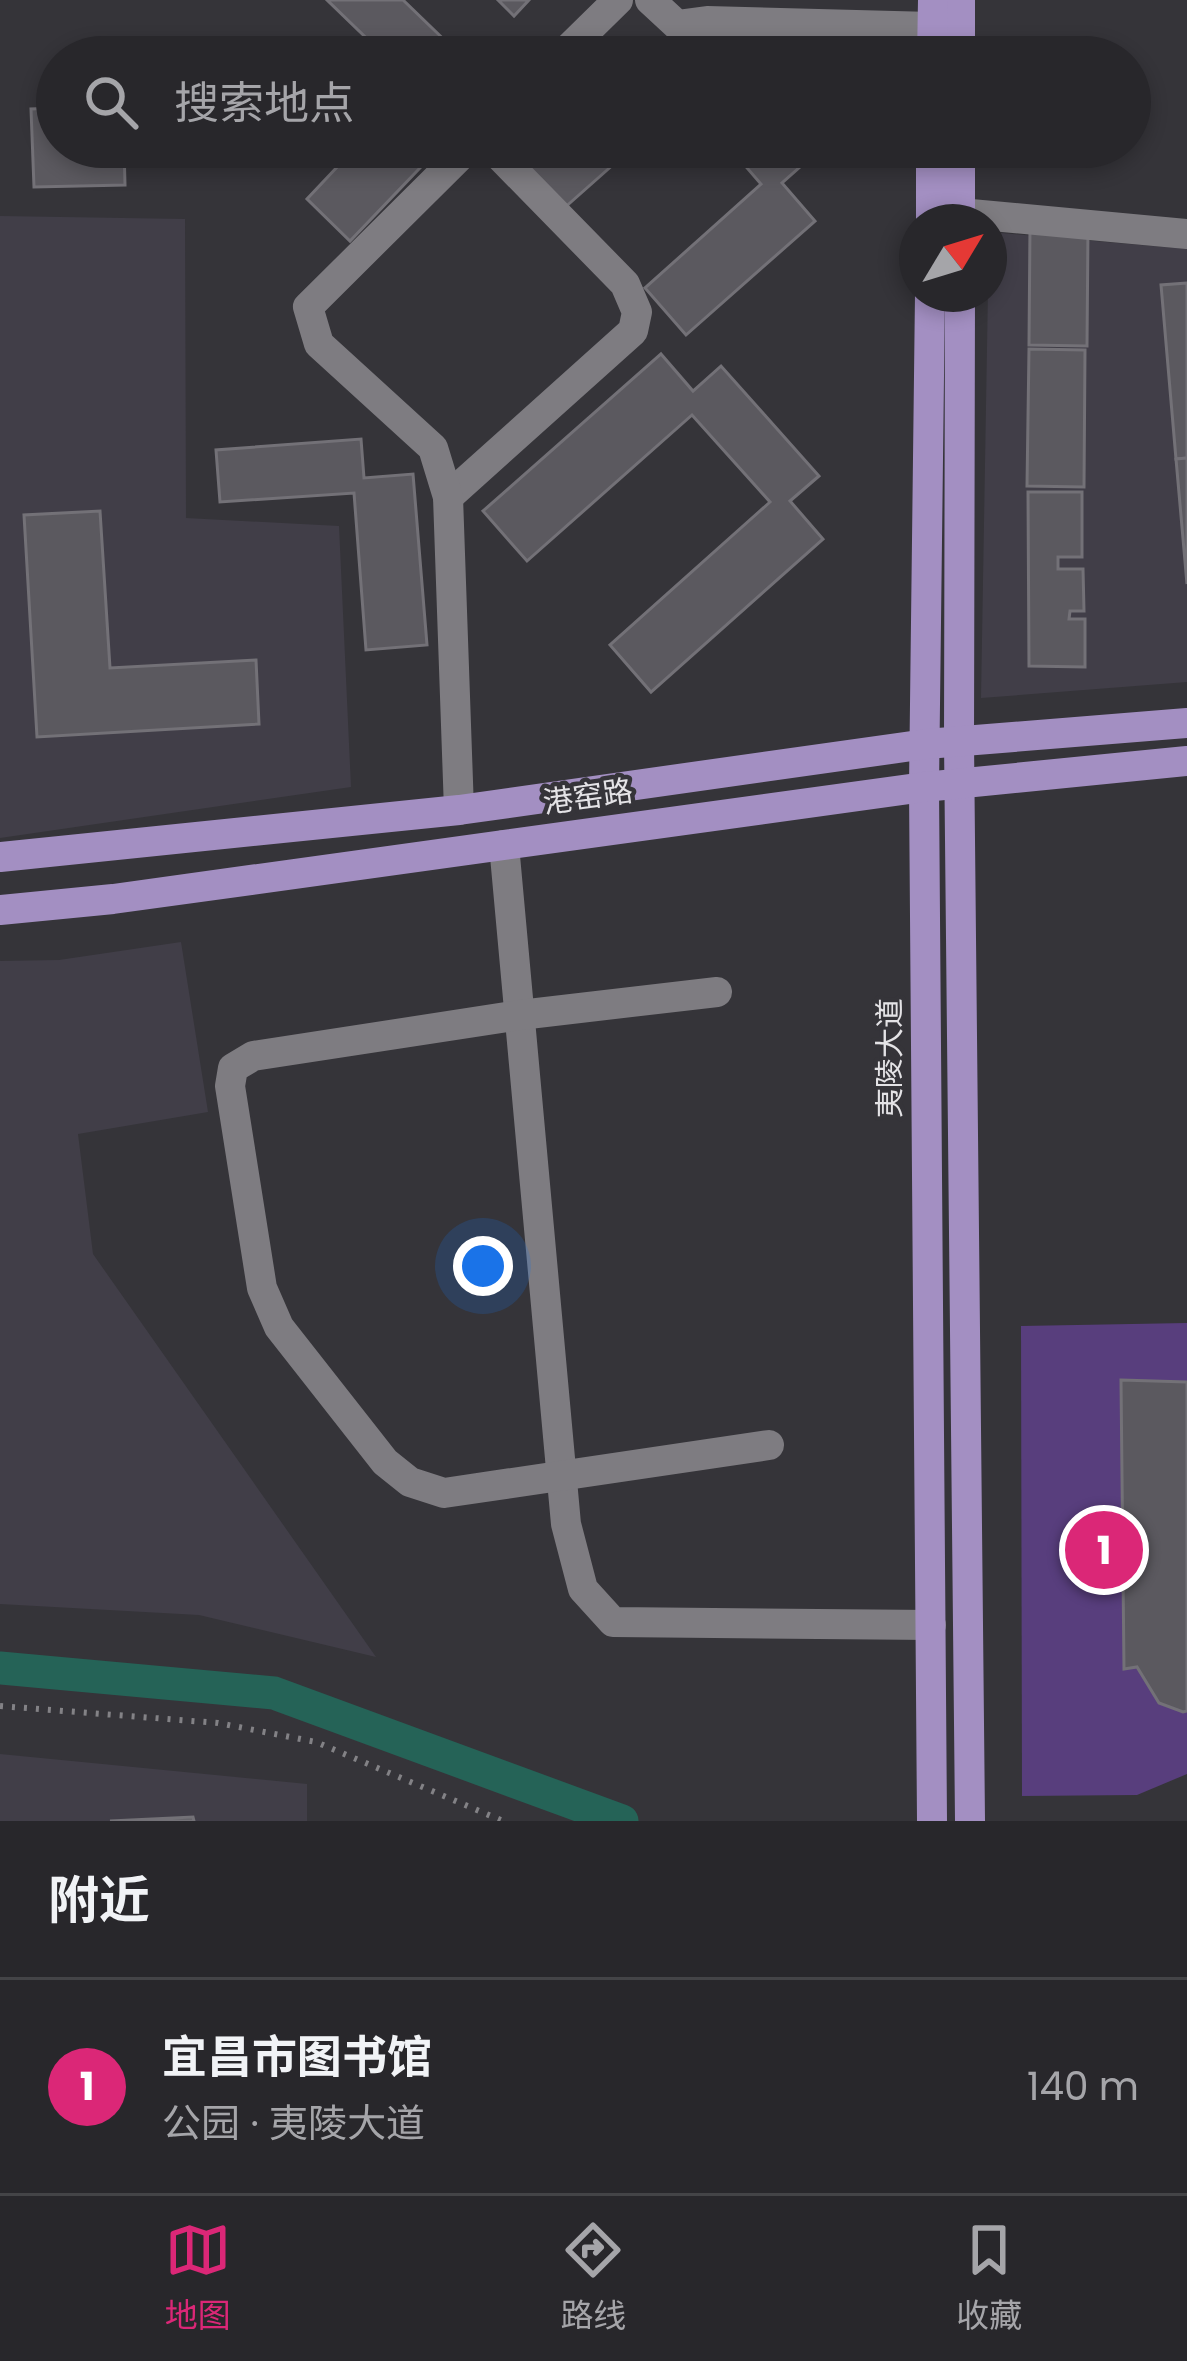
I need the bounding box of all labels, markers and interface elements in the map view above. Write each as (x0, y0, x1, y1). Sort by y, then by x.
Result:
search box (36, 36, 1151, 168)
icon: search (78, 69, 144, 135)
text: 搜索地点 (174, 72, 354, 135)
north arrow (899, 204, 1007, 312)
street label: 港窑路 (540, 769, 635, 824)
street label: 夷陵大道 (868, 998, 911, 1118)
your location (453, 1236, 513, 1296)
pin: 1 (1065, 1505, 1143, 1595)
text: 附近 (48, 1864, 150, 1936)
text: 宜昌市图书馆 (162, 2026, 432, 2089)
text: 1 (80, 2059, 94, 2114)
text: 140 m (1027, 2059, 1139, 2114)
text: 公园 · 夷陵大道 (162, 2096, 425, 2151)
tab: 地图 (165, 2217, 231, 2341)
tab: 路线 (560, 2217, 626, 2341)
tab: 收藏 (956, 2217, 1022, 2341)

